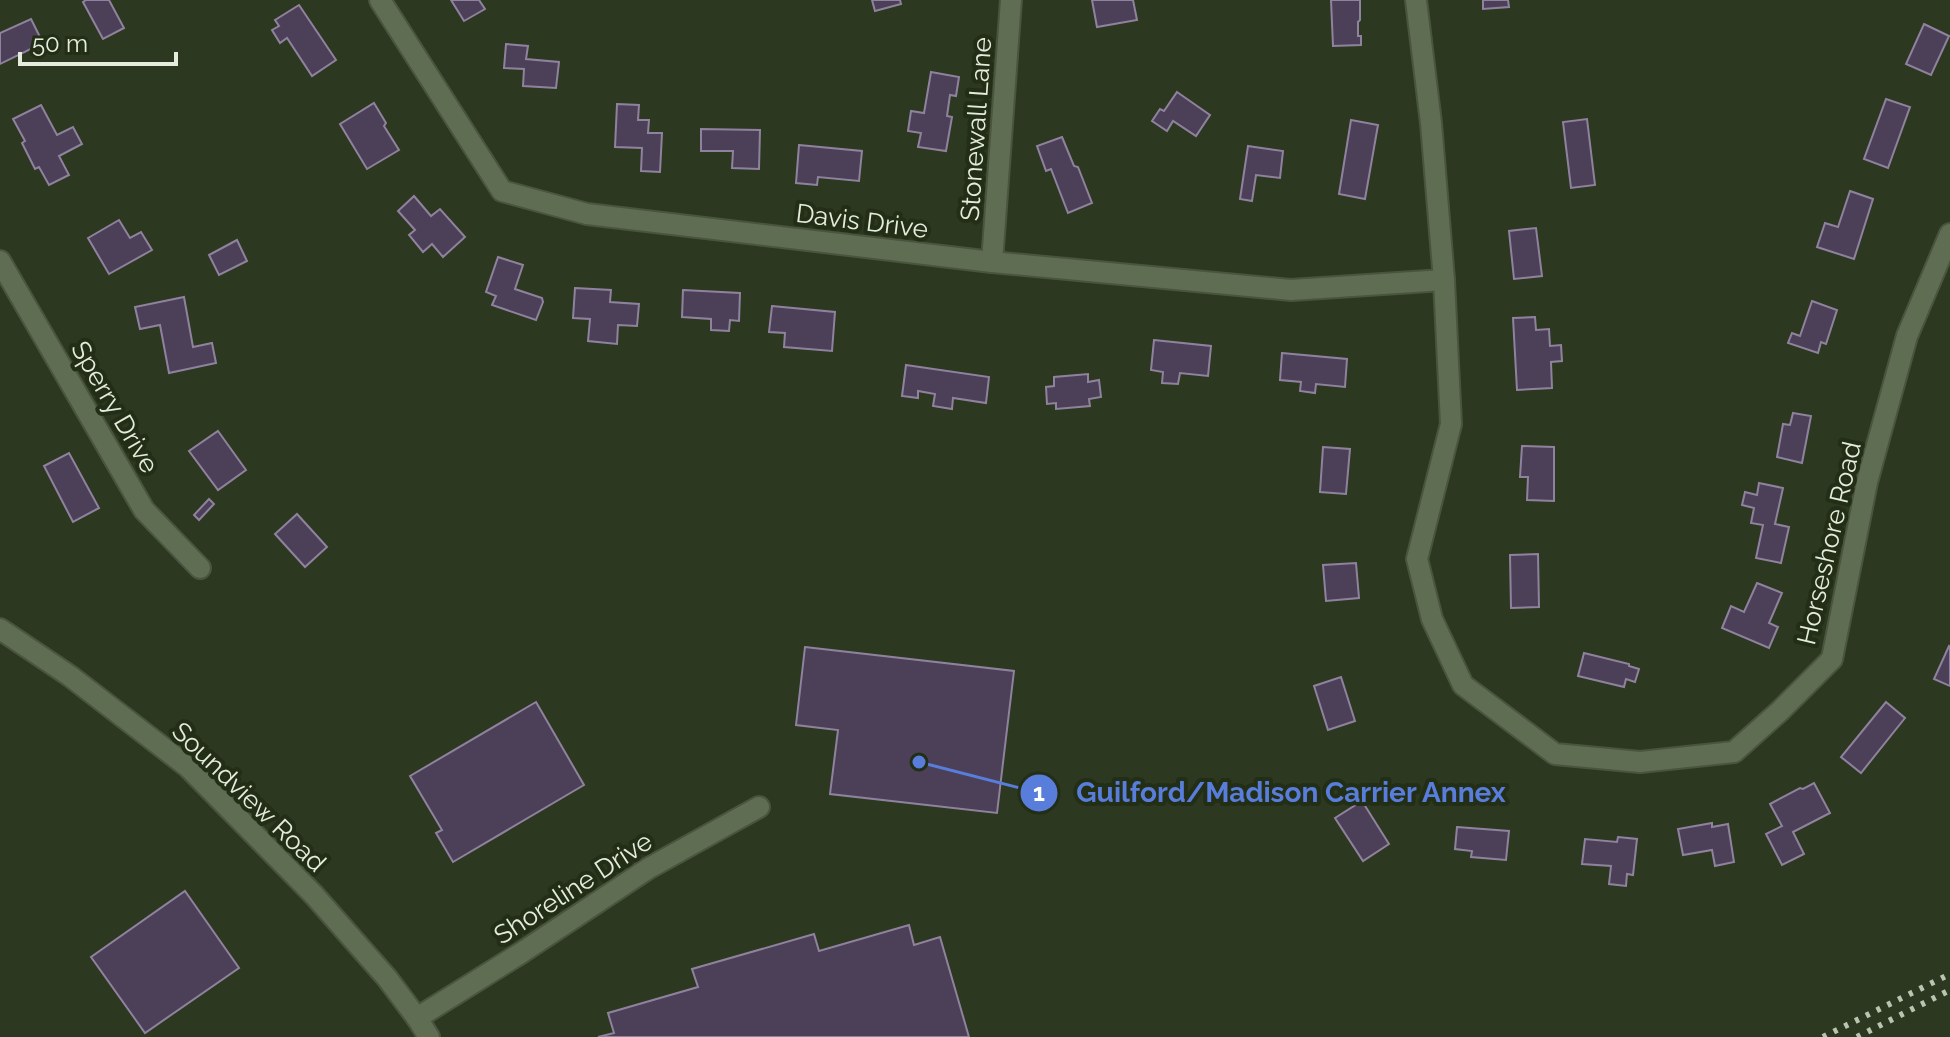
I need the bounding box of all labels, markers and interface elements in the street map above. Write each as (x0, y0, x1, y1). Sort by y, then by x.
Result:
scale bar (20, 16, 176, 66)
text: 50 m (32, 29, 88, 58)
street label: Stonewall Lane (955, 36, 997, 222)
street label: Davis Drive (794, 198, 930, 244)
street label: Sperry Drive (65, 336, 165, 478)
street label: Horseshore Road (1791, 439, 1867, 647)
street label: Soundview Road (166, 716, 332, 878)
callout: Guilford/Madison Carrier Annex (1019, 767, 1522, 819)
text: Guilford/Madison Carrier Annex (1076, 776, 1506, 809)
text: 1 (1033, 778, 1045, 807)
street label: Shoreline Drive (488, 826, 658, 950)

